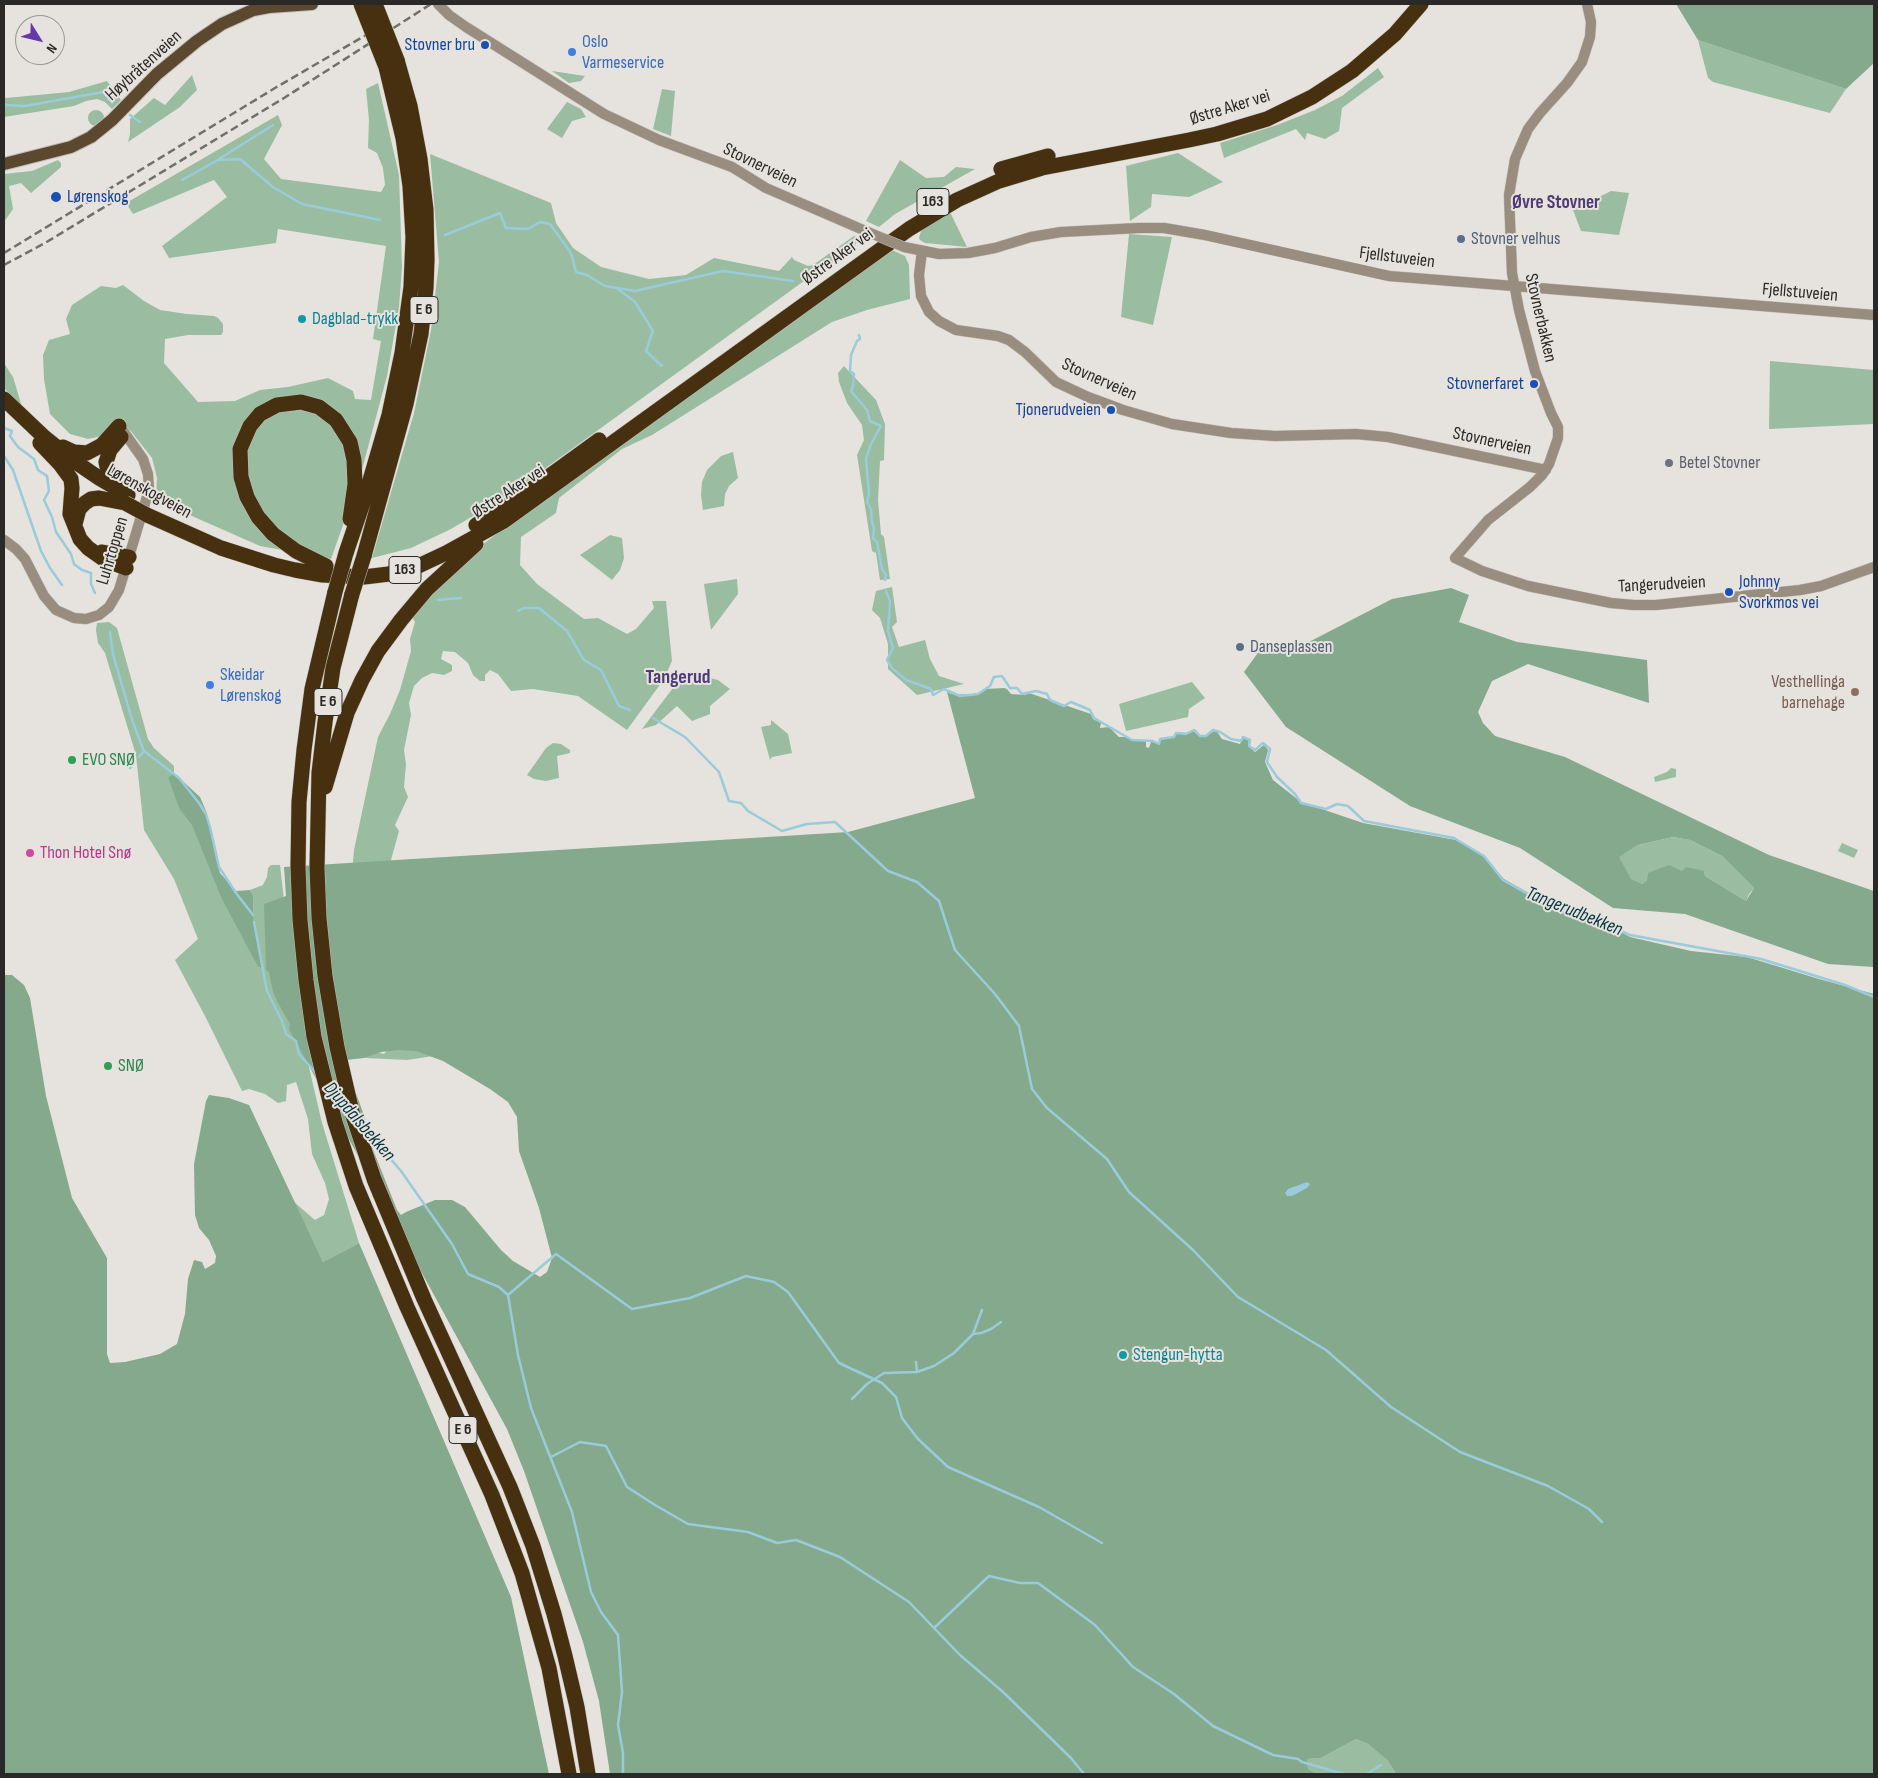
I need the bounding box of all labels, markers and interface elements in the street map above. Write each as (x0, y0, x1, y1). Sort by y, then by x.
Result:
north arrow (15, 15, 65, 65)
street label: Høybråtenveien (101, 26, 187, 106)
place label: Oslo Varmeservice (582, 31, 664, 74)
place label: Stovner bru (405, 34, 475, 56)
marker: Stovner bru (479, 39, 491, 51)
text: N (43, 40, 61, 57)
marker: Oslo Varmeservice (566, 46, 578, 58)
street label: Østre Aker vei (1187, 86, 1273, 130)
street label: Stovnerveien (719, 139, 801, 193)
place label: Lørenskog (67, 186, 128, 208)
road number: 163 (917, 188, 949, 216)
marker: Lørenskog (49, 190, 63, 204)
district label: Øvre Stovner (1512, 192, 1600, 214)
street label: Østre Aker vei (798, 224, 878, 290)
place label: Stovner velhus (1471, 228, 1560, 250)
marker: Stovner velhus (1455, 233, 1467, 245)
street label: Fjellstuveien (1358, 243, 1436, 273)
street label: Stovnerbakken (1519, 272, 1561, 364)
street label: Fjellstuveien (1761, 279, 1839, 307)
road number: E 6 (410, 296, 438, 324)
place label: Dagblad-trykk (312, 308, 398, 330)
marker: Dagblad-trykk (296, 313, 308, 325)
street label: Stovnerveien (1058, 354, 1140, 406)
place label: Stovnerfaret (1447, 373, 1524, 395)
marker: Stovnerfaret (1528, 378, 1540, 390)
place label: Tjonerudveien (1016, 399, 1101, 421)
marker: Tjonerudveien (1105, 404, 1117, 416)
street label: Stovnerveien (1451, 423, 1533, 461)
place label: Betel Stovner (1679, 452, 1760, 474)
marker: Betel Stovner (1663, 457, 1675, 469)
street label: Lørenskogveien (103, 460, 195, 524)
street label: Østre Aker vei (468, 460, 550, 524)
street label: Luhrtoppen (92, 514, 134, 588)
road number: 163 (389, 556, 421, 584)
place label: Johnny Svorkmos vei (1739, 571, 1819, 614)
street label: Tangerudveien (1618, 572, 1706, 598)
marker: Johnny Svorkmos vei (1723, 586, 1735, 598)
place label: Danseplassen (1250, 636, 1332, 658)
marker: Danseplassen (1234, 641, 1246, 653)
place label: Skeidar Lørenskog (220, 664, 281, 706)
district label: Tangerud (645, 666, 711, 690)
place label: Vesthellinga barnehage (1771, 671, 1845, 714)
marker: Skeidar Lørenskog (204, 679, 216, 691)
marker: Vesthellinga barnehage (1849, 686, 1861, 698)
road number: E 6 (314, 689, 342, 716)
place label: EVO SNØ (82, 749, 135, 771)
marker: EVO SNØ (66, 754, 78, 766)
place label: Thon Hotel Snø (40, 842, 131, 864)
marker: Thon Hotel Snø (24, 847, 36, 859)
water label: Tangerudbekken (1522, 882, 1626, 942)
place label: SNØ (118, 1055, 144, 1077)
marker: SNØ (102, 1060, 114, 1072)
water label: Djupdalsbekken (318, 1078, 400, 1166)
place label: Stengun-hytta (1133, 1344, 1223, 1366)
marker: Stengun-hytta (1117, 1349, 1129, 1361)
road number: E 6 (449, 1416, 477, 1444)

